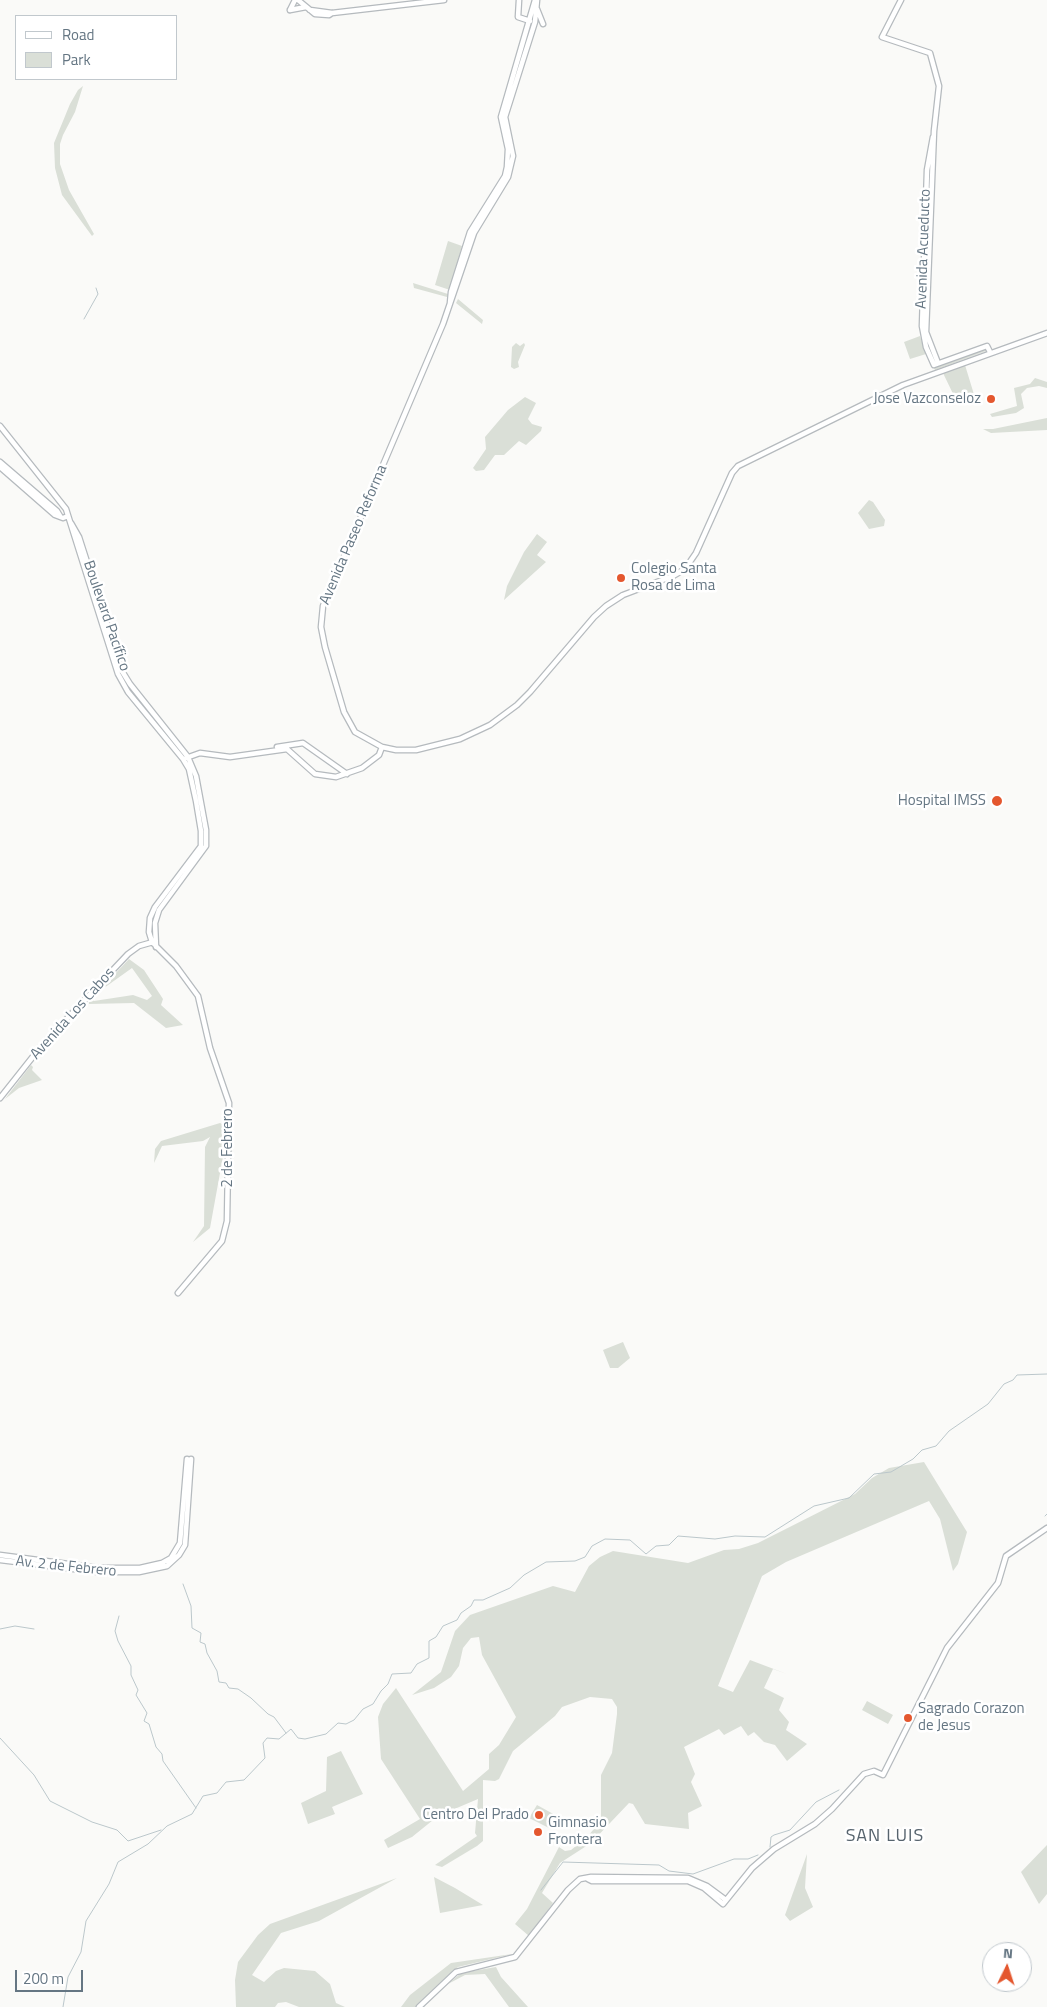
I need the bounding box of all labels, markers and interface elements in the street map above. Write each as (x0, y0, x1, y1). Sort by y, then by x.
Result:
legend (15, 15, 178, 80)
text: Road (62, 23, 94, 46)
text: Park (62, 48, 91, 71)
street label: Avenida Acueducto (913, 189, 935, 309)
place label: Jose Vazconseloz (873, 390, 981, 408)
marker: Jose Vazconseloz (985, 393, 997, 405)
street label: Avenida Paseo Reforma (316, 462, 392, 608)
street label: Boulevard Pacífico (79, 558, 133, 674)
place label: Colegio Santa Rosa de Lima (631, 560, 717, 595)
marker: Colegio Santa Rosa de Lima (615, 572, 627, 584)
place label: Hospital IMSS (898, 792, 986, 810)
marker: Hospital IMSS (990, 794, 1004, 808)
street label: Avenida Los Cabos (27, 964, 119, 1064)
street label: 2 de Febrero (219, 1108, 237, 1188)
street label: Av. 2 de Febrero (15, 1553, 117, 1581)
place label: Sagrado Corazon de Jesus (918, 1700, 1025, 1735)
marker: Sagrado Corazon de Jesus (902, 1712, 914, 1724)
place label: Centro Del Prado (422, 1806, 529, 1824)
marker: Centro Del Prado (533, 1809, 545, 1821)
place label: Gimnasio Frontera (548, 1814, 607, 1849)
marker: Gimnasio Frontera (532, 1826, 544, 1838)
district label: SAN LUIS (845, 1826, 925, 1848)
north arrow (982, 1942, 1032, 1992)
text: N (1002, 1942, 1014, 1963)
scale bar (18, 1960, 85, 1992)
text: 200 m (23, 1967, 64, 1990)

